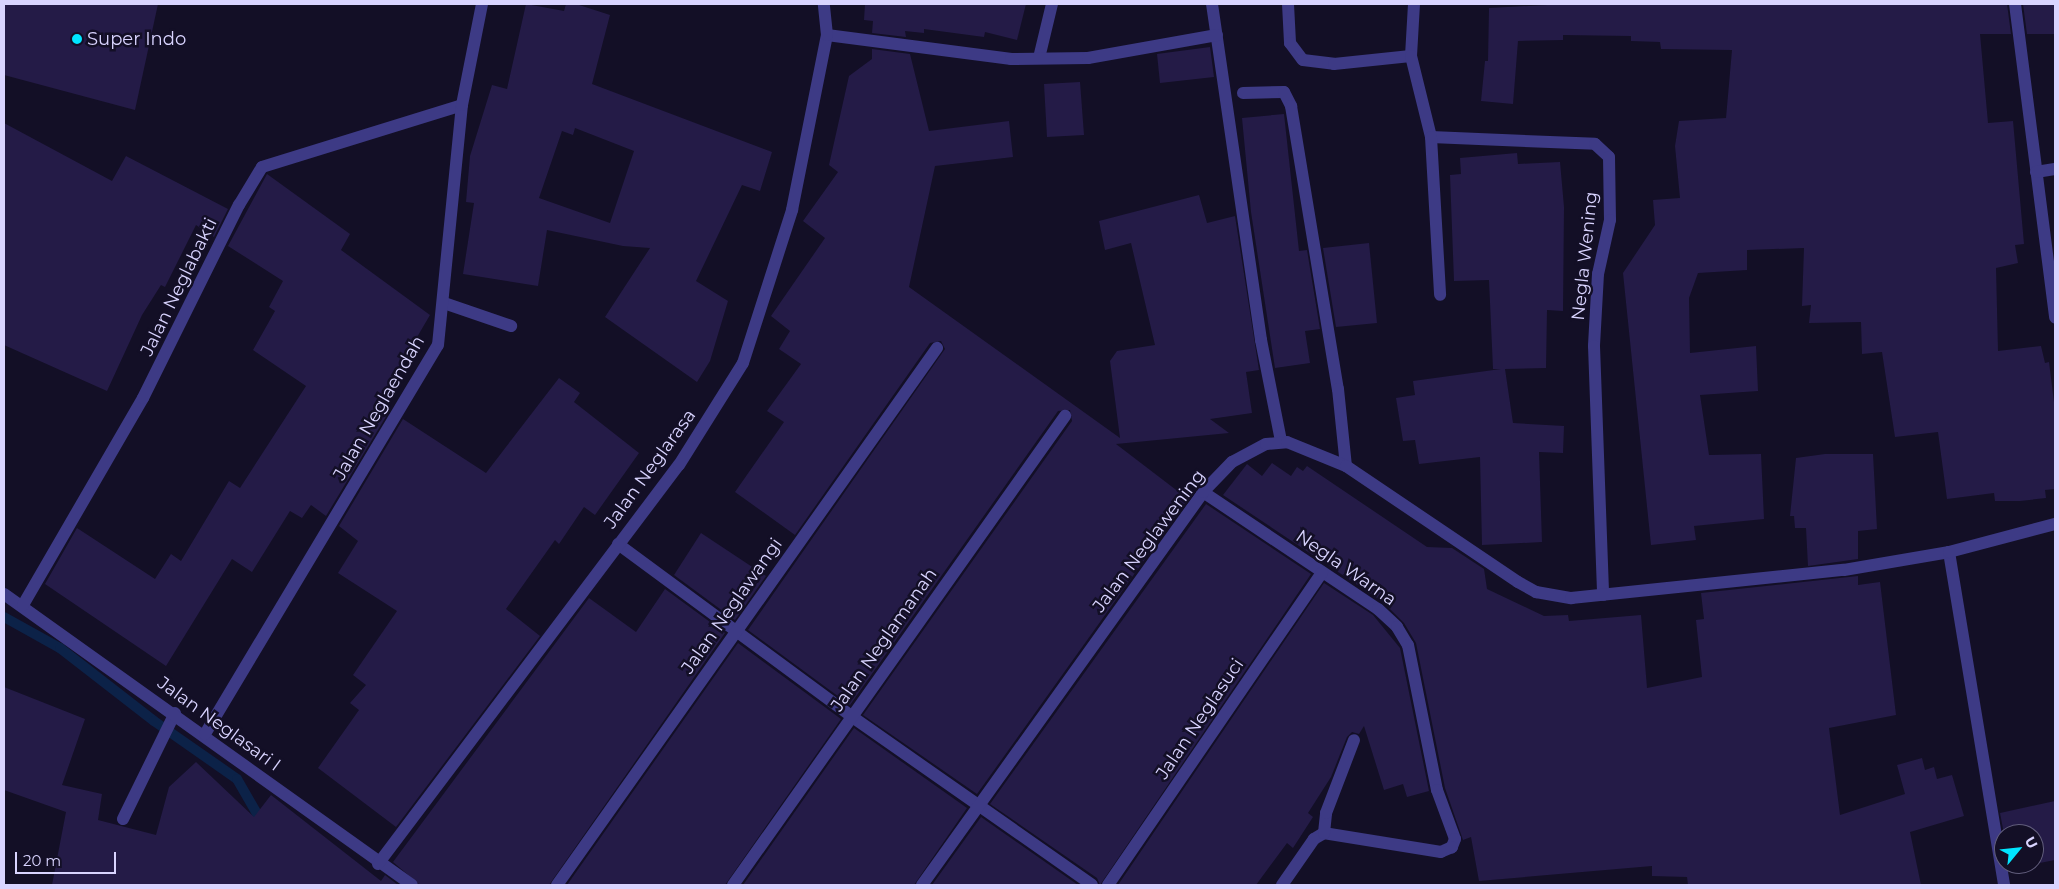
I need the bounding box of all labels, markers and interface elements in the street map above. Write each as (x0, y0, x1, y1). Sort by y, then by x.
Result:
place label: Super Indo (87, 28, 186, 50)
marker: Super Indo (71, 33, 83, 45)
street label: Negla Wening (1567, 191, 1603, 321)
street label: Jalan Neglabakti (136, 214, 222, 360)
street label: Jalan Neglaendah (329, 332, 429, 484)
street label: Jalan Neglarasa (600, 405, 700, 533)
street label: Jalan Neglawening (1088, 465, 1210, 617)
street label: Negla Warna (1292, 525, 1400, 611)
street label: Jalan Neglawangi (677, 534, 787, 678)
street label: Jalan Neglamanah (826, 564, 942, 716)
street label: Jalan Neglasuci (1152, 655, 1248, 783)
street label: Jalan Neglasari I (153, 672, 285, 776)
north arrow (1994, 824, 2044, 874)
text: U (2021, 833, 2042, 852)
scale bar (18, 842, 119, 874)
text: 20 m (23, 851, 61, 870)

